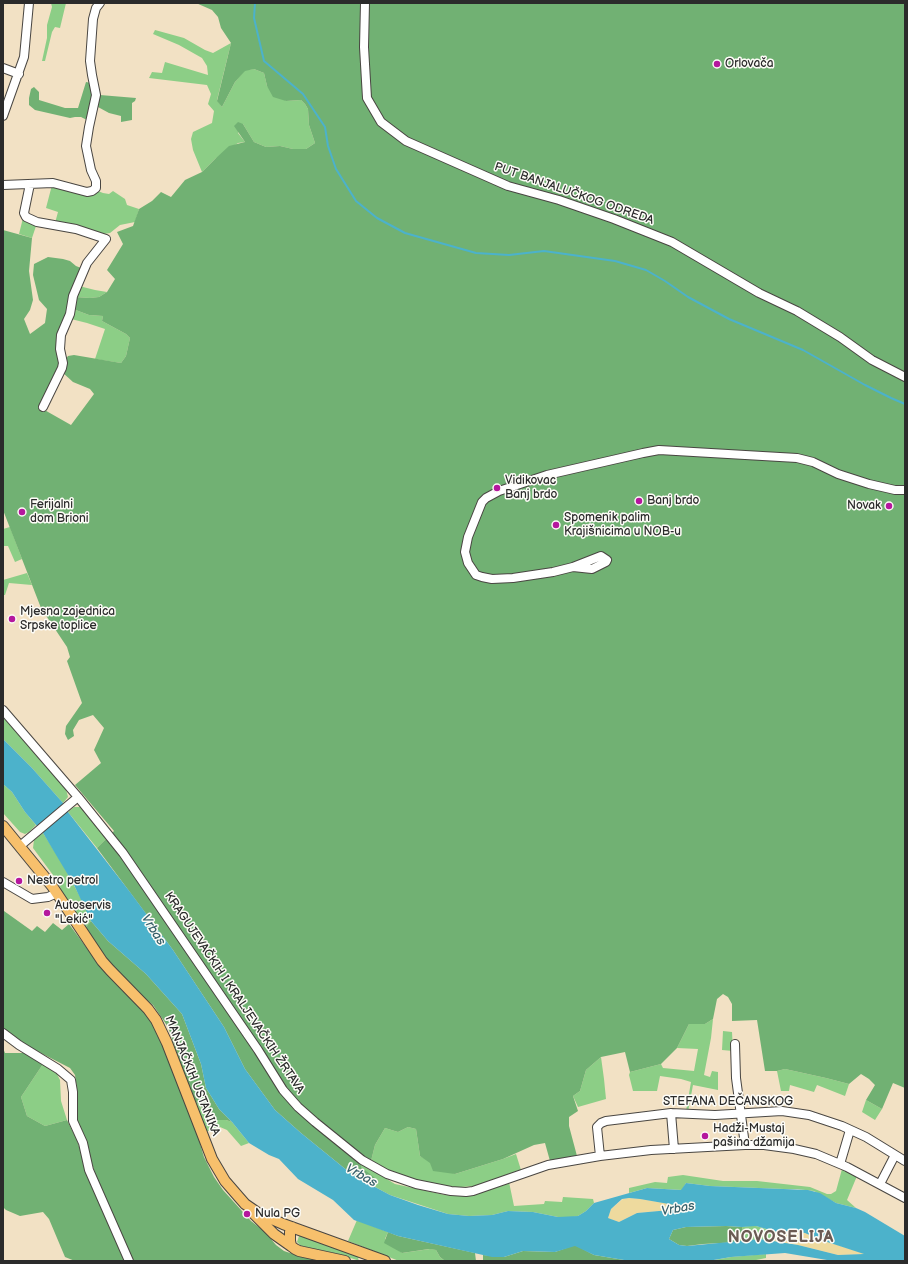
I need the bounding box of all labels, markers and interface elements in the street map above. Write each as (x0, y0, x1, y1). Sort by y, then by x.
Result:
place label: Orlovača (725, 57, 773, 71)
marker: Orlovača (712, 59, 722, 69)
street label: PUT BANJALUČKOG ODREDA (492, 160, 656, 228)
place label: Vidikovac Banj brdo (505, 474, 557, 502)
marker: Vidikovac Banj brdo (492, 483, 502, 493)
place label: Banj brdo (647, 494, 699, 508)
marker: Banj brdo (634, 496, 644, 506)
place label: Ferijalni dom Brioni (30, 498, 89, 526)
place label: Novak (847, 499, 881, 513)
marker: Novak (884, 501, 894, 511)
marker: Ferijalni dom Brioni (17, 507, 27, 517)
place label: Spomenik palim Krajišnicima u NOB-u (564, 511, 681, 539)
marker: Spomenik palim Krajišnicima u NOB-u (551, 520, 561, 530)
place label: Mjesna zajednica Srpske toplice (20, 605, 115, 633)
marker: Mjesna zajednica Srpske toplice (7, 614, 17, 624)
place label: Nestro petrol (27, 874, 98, 888)
marker: Nestro petrol (14, 876, 24, 886)
street label: KRAGUJEVAČKIH I KRALJEVAČKIH ŽRTAVA (161, 889, 307, 1097)
place label: Autoservis "Lekić" (55, 899, 111, 927)
marker: Autoservis "Lekić" (42, 908, 52, 918)
water label: Vrbas (137, 912, 169, 948)
street label: MANJAČKIH USTANIKA (161, 1014, 223, 1138)
street label: STEFANA DEČANSKOG (663, 1095, 793, 1109)
place label: Hadži-Mustaj pašina džamija (713, 1122, 795, 1150)
marker: Hadži-Mustaj pašina džamija (700, 1131, 710, 1141)
water label: Vrbas (342, 1161, 380, 1191)
water label: Vrbas (660, 1198, 696, 1220)
place label: Nula PG (255, 1207, 300, 1221)
marker: Nula PG (242, 1209, 252, 1219)
district label: NOVOSELIJA (728, 1228, 834, 1248)

